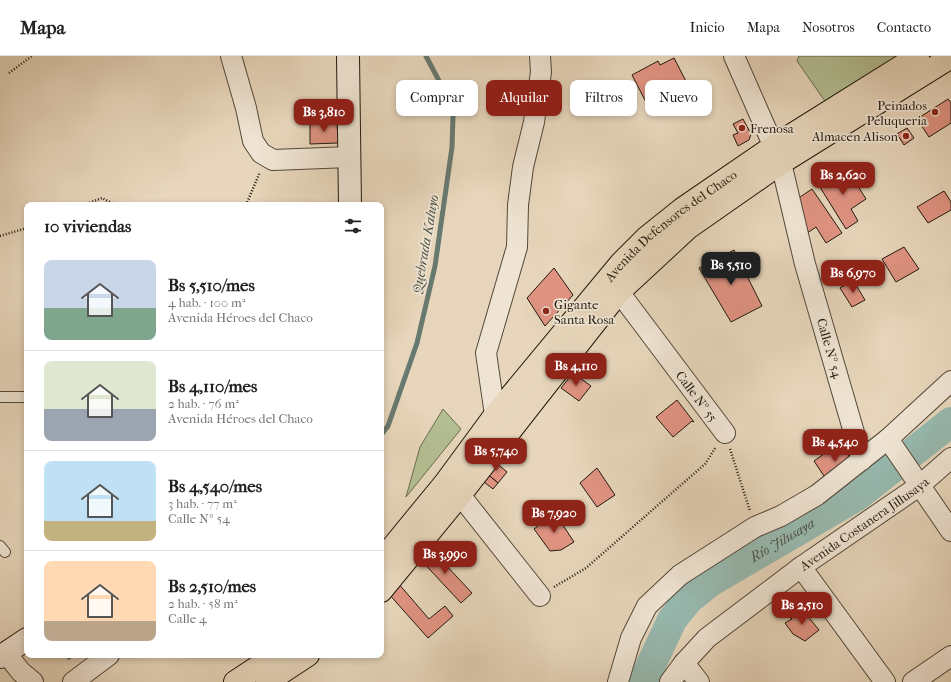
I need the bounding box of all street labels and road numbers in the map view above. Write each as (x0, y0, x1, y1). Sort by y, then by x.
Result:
street label: Avenida Defensores del Chaco (601, 167, 740, 285)
street label: Calle Nº 54 (814, 316, 845, 380)
street label: Calle Nº 55 (673, 368, 721, 425)
street label: Avenida Costanera Jillusaya (796, 473, 933, 574)

